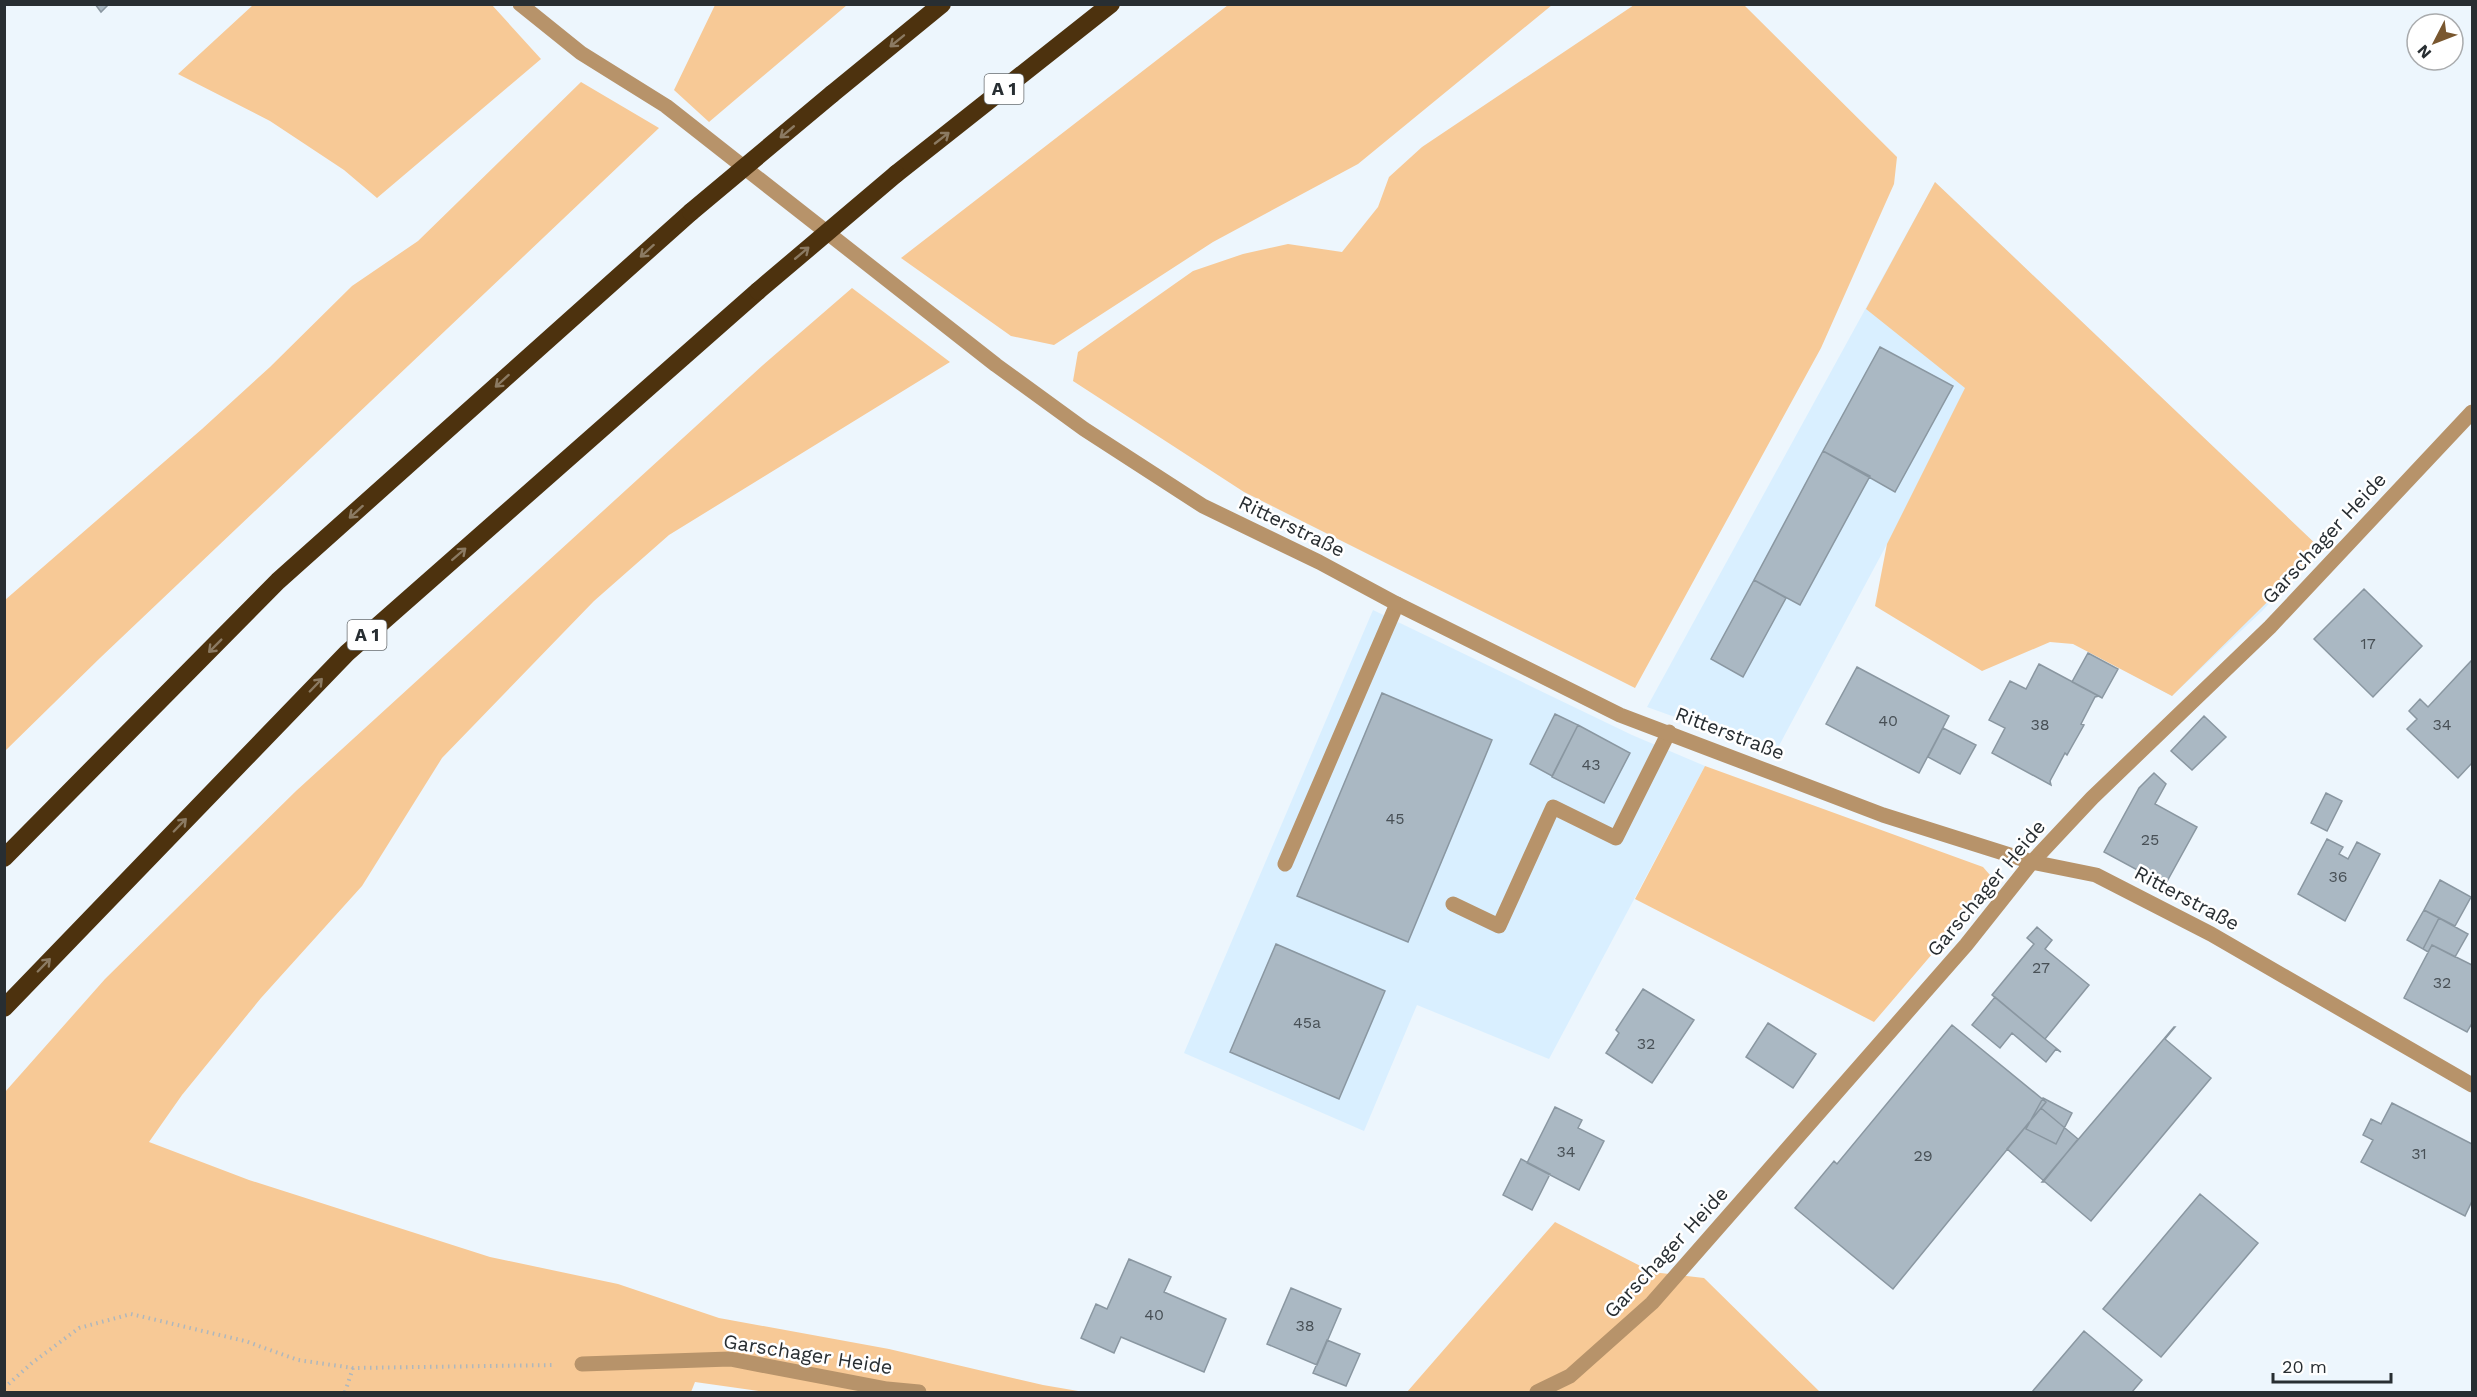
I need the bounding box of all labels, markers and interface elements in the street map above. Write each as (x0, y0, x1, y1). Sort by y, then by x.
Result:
north arrow (2405, 12, 2465, 72)
one-way arrow (889, 35, 905, 48)
text: N (2413, 41, 2435, 62)
road number: A 1 (984, 74, 1024, 104)
one-way arrow (780, 125, 795, 139)
one-way arrow (934, 131, 950, 144)
one-way arrow (640, 244, 655, 258)
one-way arrow (794, 246, 809, 260)
one-way arrow (495, 374, 510, 388)
street label: Garschager Heide (2257, 467, 2391, 609)
street label: Ritterstraße (1235, 490, 1349, 562)
one-way arrow (349, 505, 364, 519)
one-way arrow (452, 547, 467, 561)
road number: A 1 (348, 620, 386, 650)
house number: 17 (2360, 634, 2376, 653)
one-way arrow (207, 638, 222, 653)
one-way arrow (308, 678, 323, 693)
street label: Ritterstraße (1672, 701, 1788, 765)
house number: 40 (1878, 711, 1898, 730)
house number: 38 (2030, 715, 2050, 734)
house number: 34 (2432, 715, 2452, 734)
house number: 43 (1581, 755, 1601, 774)
house number: 45 (1385, 809, 1405, 828)
street label: Garschager Heide (1922, 815, 2050, 961)
one-way arrow (172, 818, 187, 833)
house number: 25 (2141, 830, 2159, 849)
street label: Ritterstraße (2130, 860, 2244, 936)
house number: 36 (2328, 867, 2348, 886)
one-way arrow (37, 958, 51, 973)
house number: 27 (2032, 958, 2050, 977)
house number: 32 (2433, 973, 2451, 992)
house number: 45a (1293, 1013, 1321, 1032)
house number: 32 (1637, 1034, 1655, 1053)
house number: 34 (1556, 1142, 1576, 1161)
house number: 31 (2411, 1144, 2427, 1163)
house number: 29 (1913, 1146, 1933, 1165)
street label: Garschager Heide (1599, 1181, 1733, 1323)
house number: 40 (1144, 1305, 1164, 1324)
house number: 38 (1295, 1316, 1315, 1335)
street label: Garschager Heide (722, 1329, 894, 1379)
scale bar (2273, 1346, 2392, 1384)
text: 20 m (2282, 1356, 2327, 1377)

